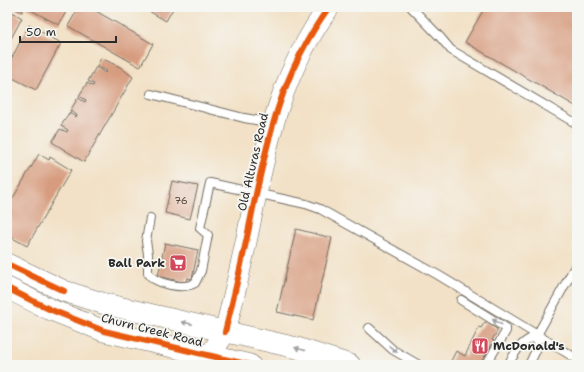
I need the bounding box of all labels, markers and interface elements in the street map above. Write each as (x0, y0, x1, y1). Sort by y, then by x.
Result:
scale bar (20, 18, 116, 44)
text: 50 m (26, 24, 56, 40)
street label: Old Alturas Road (234, 111, 272, 213)
house number: 76 (174, 194, 188, 207)
supermarket icon: Ball Park (168, 253, 188, 273)
place label: Ball Park (108, 255, 165, 271)
street label: Churn Creek Road (99, 310, 205, 350)
one-way arrow (491, 318, 503, 325)
one-way arrow (181, 320, 194, 326)
restaurant icon: McDonald's (470, 336, 490, 356)
place label: McDonald's (493, 338, 565, 354)
one-way arrow (387, 345, 398, 353)
one-way arrow (294, 346, 306, 352)

